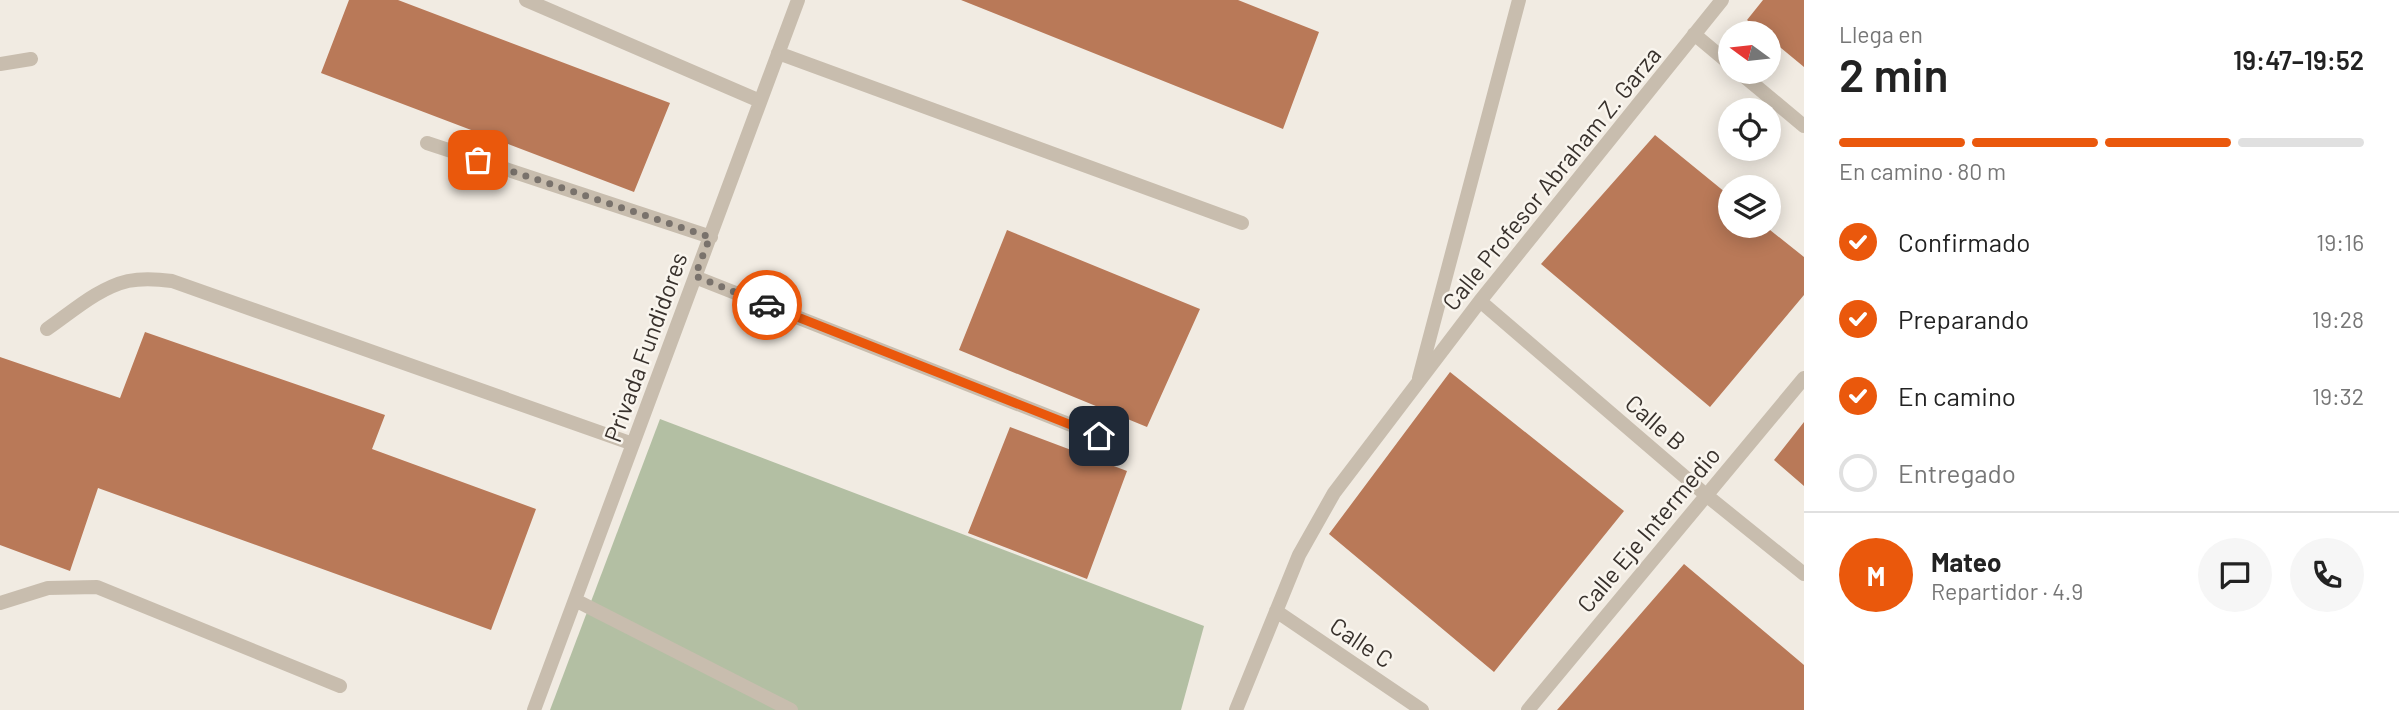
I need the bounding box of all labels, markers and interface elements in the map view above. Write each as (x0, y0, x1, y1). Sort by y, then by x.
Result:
text: Llega en (1839, 20, 1923, 48)
north arrow (1718, 21, 1782, 84)
map controls (1718, 21, 1781, 238)
street label: Calle Profesor Abraham Z. Garza (1436, 40, 1666, 316)
text: 19:47–19:52 (2233, 44, 2364, 75)
text: 2 min (1839, 46, 1948, 101)
button: locate (1718, 98, 1781, 161)
pin (448, 130, 508, 190)
icon: bag (459, 141, 497, 179)
text: En camino · 80 m (1839, 157, 2006, 185)
button: layers (1718, 175, 1781, 238)
icon: check (1839, 223, 1877, 261)
text: Confirmado (1898, 226, 2030, 257)
text: 19:16 (2316, 228, 2364, 256)
street label: Privada Fundidores (597, 248, 693, 446)
courier (732, 270, 802, 340)
icon: car (748, 286, 786, 324)
icon: check (1839, 300, 1877, 338)
text: Preparando (1898, 303, 2029, 334)
text: 19:28 (2312, 305, 2364, 333)
icon: check (1839, 377, 1877, 415)
text: En camino (1898, 380, 2016, 411)
text: 19:32 (2312, 382, 2364, 410)
street label: Calle B (1620, 388, 1692, 456)
pin (1069, 406, 1129, 466)
icon: home (1080, 417, 1118, 455)
street label: Calle Eje Intermedio (1570, 440, 1726, 618)
text: Entregado (1898, 457, 2016, 488)
button: chat (2198, 538, 2272, 612)
button: phone (2290, 538, 2364, 612)
text: Mateo (1931, 546, 2001, 577)
text: M (1867, 560, 1885, 591)
text: Repartidor · 4.9 (1931, 577, 2083, 605)
street label: Calle C (1325, 610, 1399, 674)

